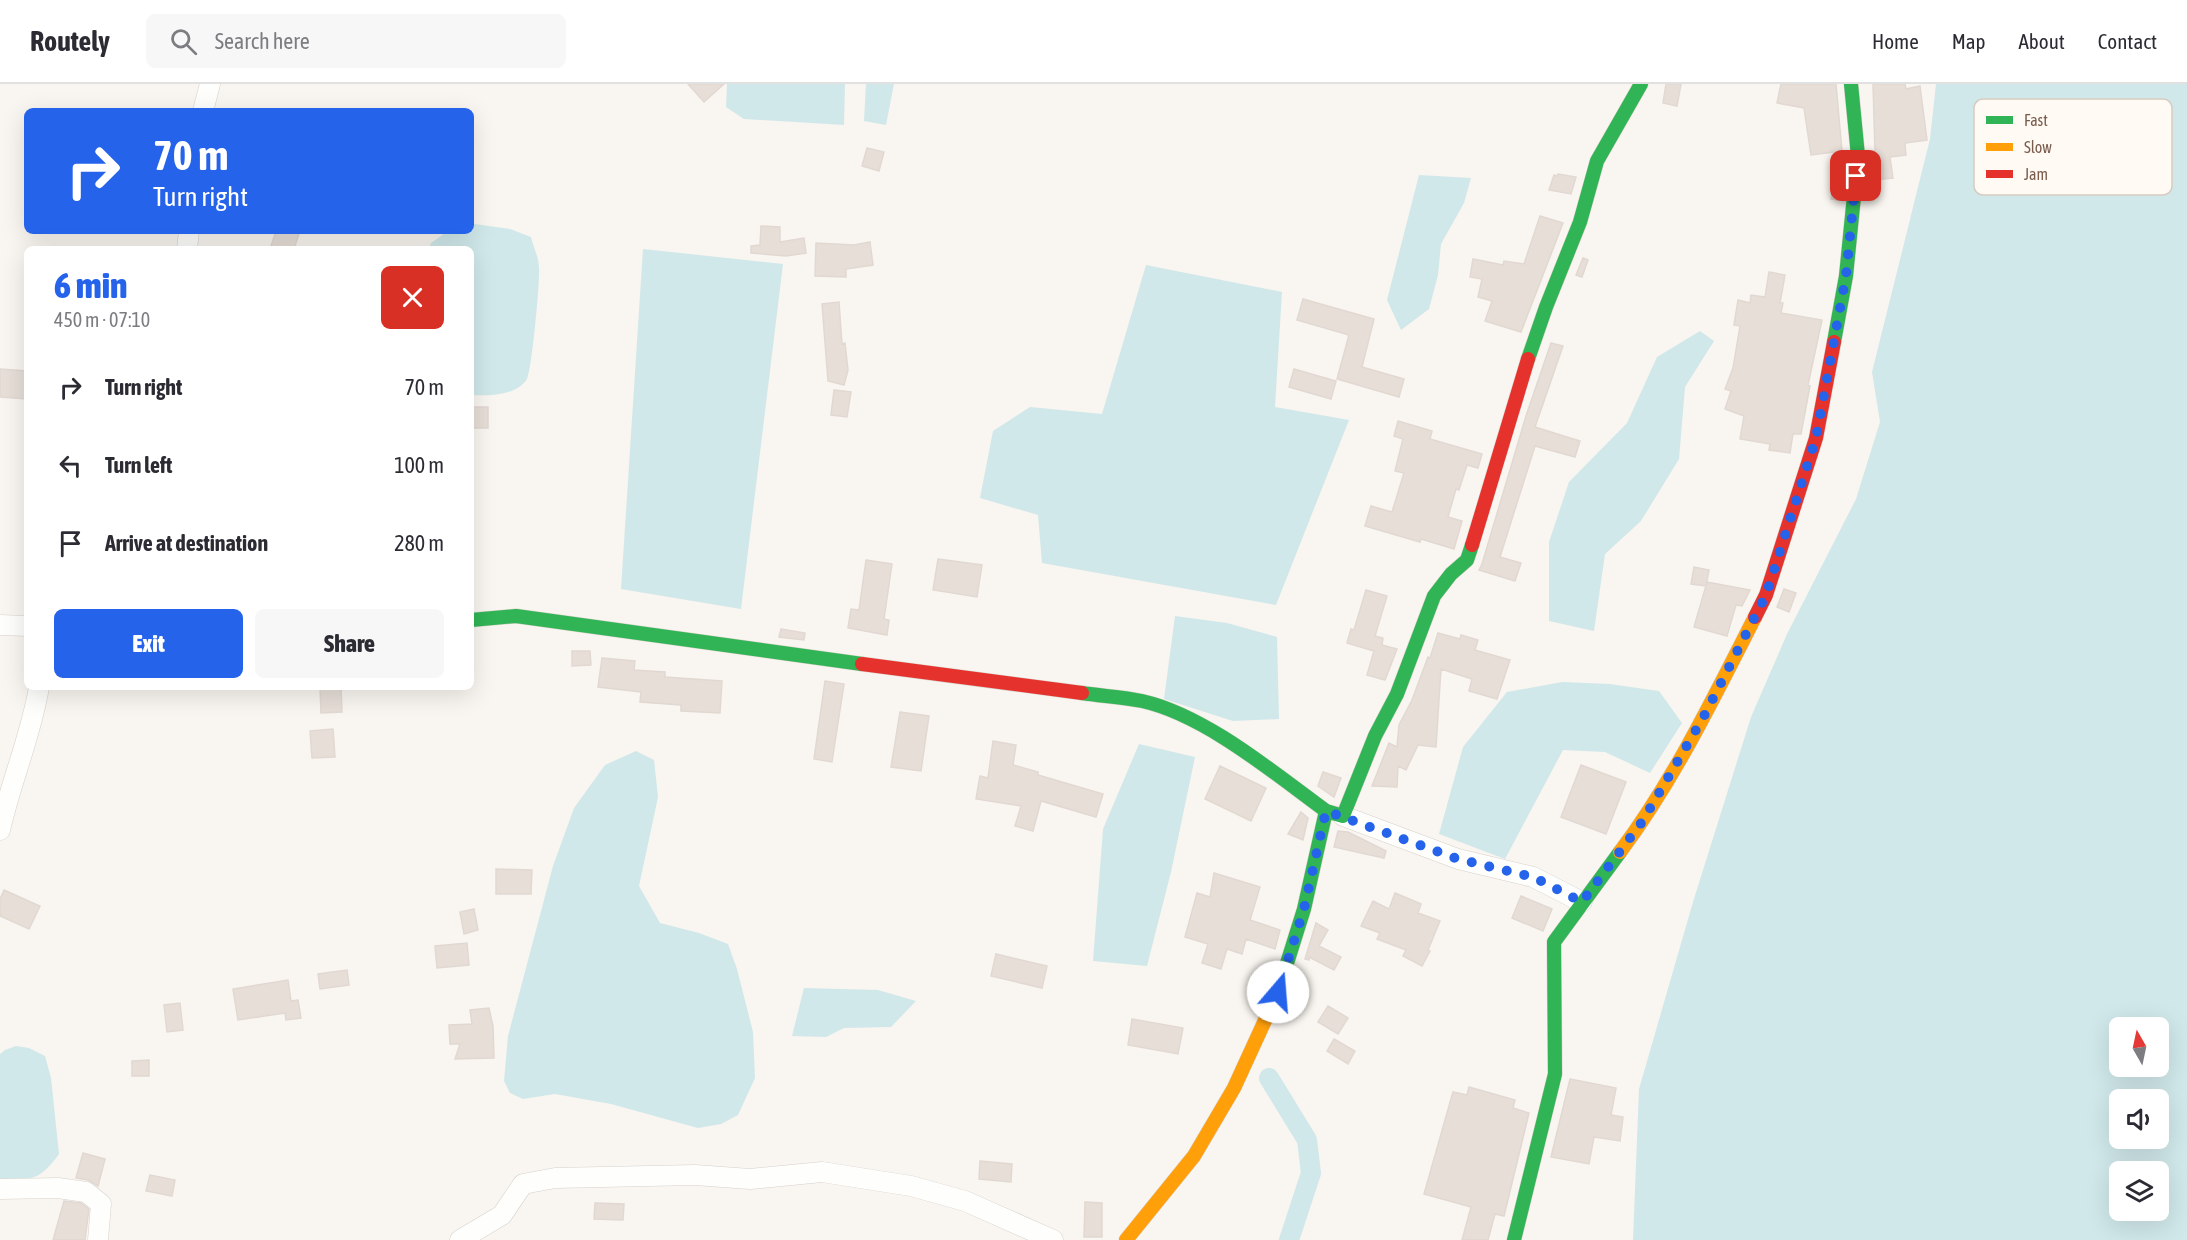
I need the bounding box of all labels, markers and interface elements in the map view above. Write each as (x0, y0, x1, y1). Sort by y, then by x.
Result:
search box (146, 14, 566, 68)
text: Routely (30, 25, 110, 57)
icon: search (167, 25, 200, 58)
text: Search here (215, 28, 310, 54)
text: Home (1872, 29, 1919, 53)
text: Map (1952, 29, 1986, 53)
text: About (2019, 29, 2065, 53)
text: Contact (2098, 29, 2157, 53)
legend (1974, 99, 2172, 195)
text: Fast (2024, 111, 2048, 129)
text: 70 m (153, 131, 228, 179)
icon: right (54, 132, 132, 210)
text: Slow (2024, 138, 2052, 156)
pin (1830, 150, 1881, 201)
icon: arrive (1839, 159, 1872, 192)
text: Jam (2024, 165, 2048, 183)
text: Turn right (153, 181, 248, 212)
text: 6 min (54, 264, 128, 306)
button: close (381, 266, 444, 329)
text: 450 m · 07:10 (54, 308, 150, 331)
icon: right (54, 371, 87, 404)
text: Turn right (105, 374, 182, 400)
text: 70 m (404, 374, 444, 400)
icon: left (54, 449, 87, 482)
text: Turn left (105, 452, 172, 478)
text: 100 m (394, 452, 444, 478)
icon: arrive (54, 527, 87, 560)
text: Arrive at destination (105, 530, 268, 556)
text: 280 m (394, 530, 444, 556)
button: Exit (54, 609, 243, 678)
button: Share (255, 609, 444, 678)
position arrow (1246, 960, 1310, 1024)
north arrow (2109, 1017, 2169, 1077)
map controls (2109, 1017, 2169, 1221)
button: sound (2109, 1089, 2169, 1149)
button: layers (2109, 1161, 2169, 1221)

